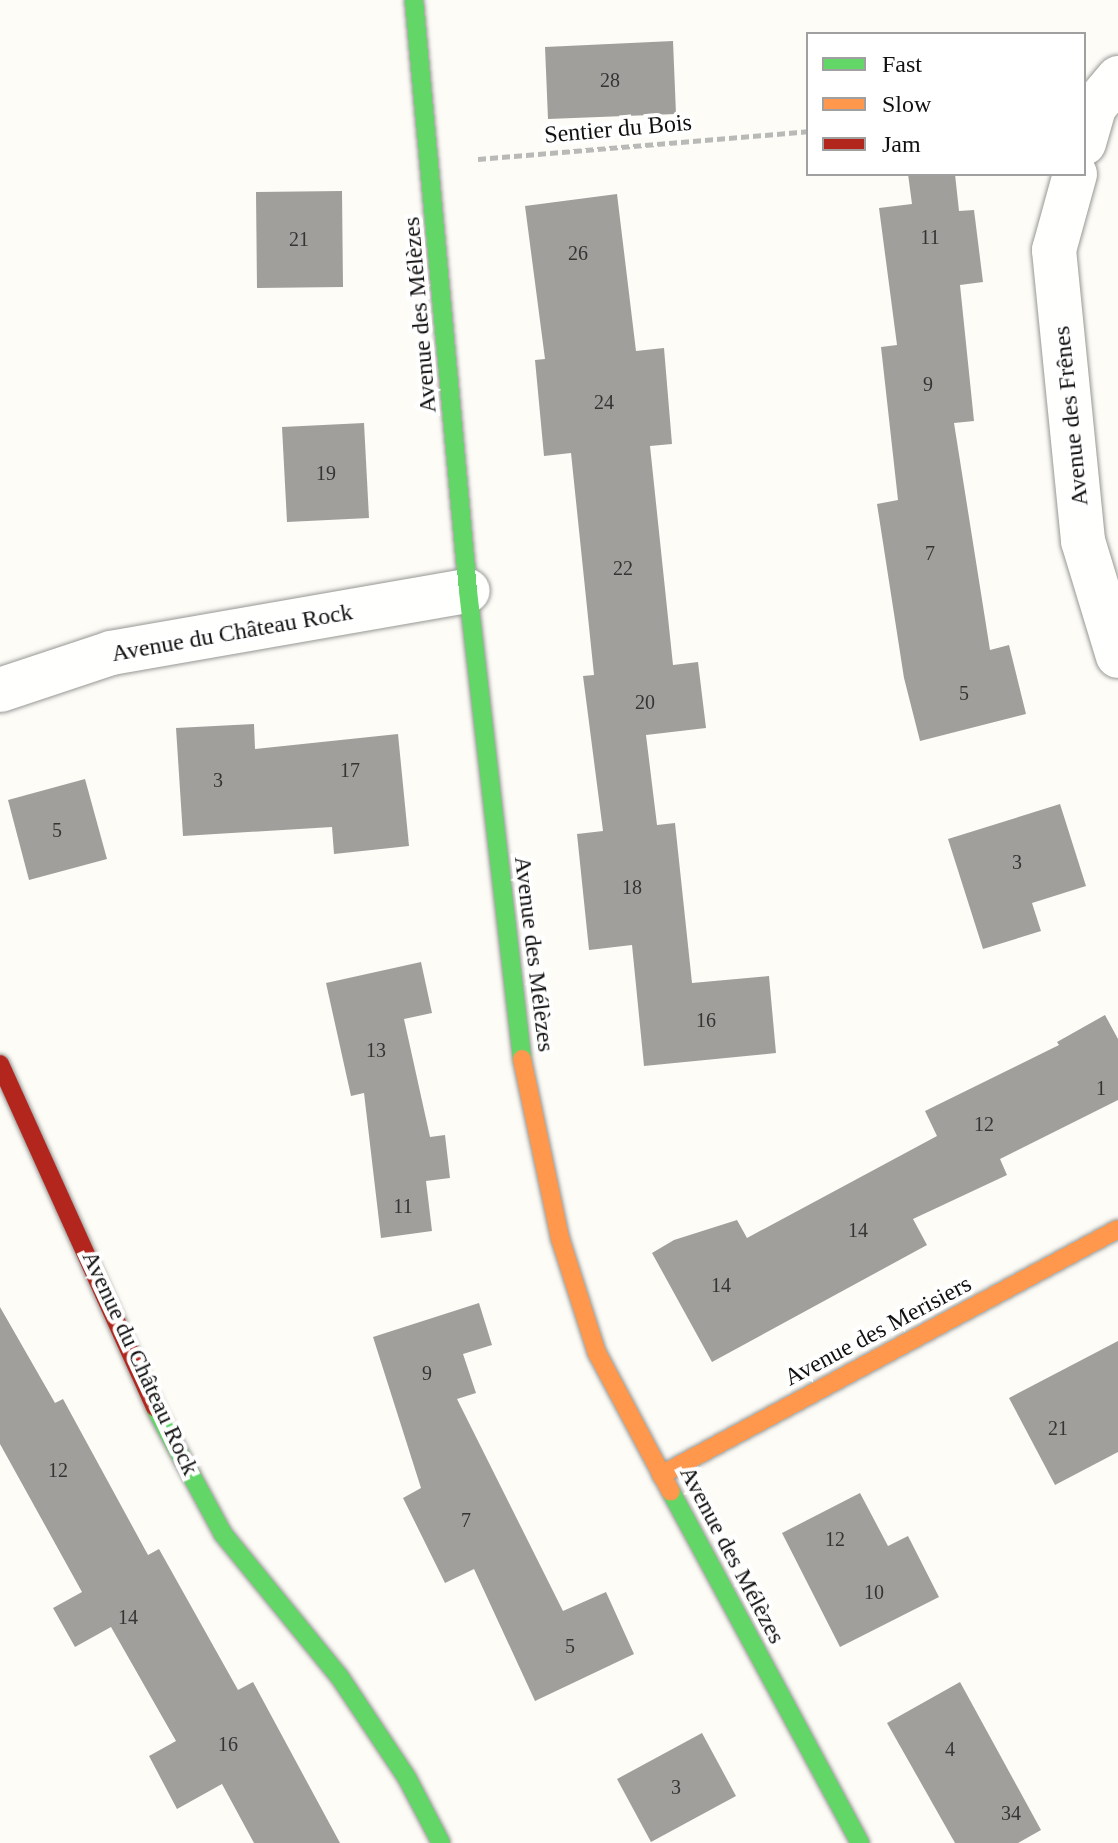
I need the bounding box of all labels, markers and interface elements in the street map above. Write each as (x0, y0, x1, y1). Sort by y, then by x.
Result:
legend (806, 32, 1086, 176)
text: Fast (882, 51, 922, 77)
house number: 28 (600, 68, 620, 92)
text: Slow (882, 91, 931, 117)
street label: Sentier du Bois (543, 108, 693, 150)
text: Jam (882, 131, 921, 157)
street label: Avenue des Mélèzes (397, 216, 443, 414)
house number: 11 (920, 225, 940, 249)
house number: 21 (289, 227, 309, 251)
house number: 26 (568, 241, 588, 265)
street label: Avenue des Frênes (1047, 325, 1095, 507)
house number: 9 (923, 372, 933, 396)
house number: 24 (594, 390, 614, 414)
house number: 19 (316, 461, 336, 485)
house number: 7 (925, 541, 935, 565)
house number: 22 (613, 556, 633, 580)
street label: Avenue du Château Rock (109, 598, 355, 668)
house number: 5 (959, 681, 969, 705)
house number: 20 (635, 690, 655, 714)
house number: 17 (340, 758, 360, 782)
house number: 3 (213, 768, 223, 792)
house number: 5 (52, 818, 62, 842)
house number: 3 (1012, 850, 1022, 874)
street label: Avenue des Mélèzes (508, 855, 560, 1053)
house number: 18 (622, 875, 642, 899)
house number: 16 (696, 1008, 716, 1032)
house number: 13 (366, 1038, 386, 1062)
house number: 1 (1096, 1076, 1106, 1100)
house number: 12 (974, 1112, 994, 1136)
house number: 11 (393, 1194, 413, 1218)
house number: 14 (848, 1218, 868, 1242)
street label: Avenue du Château Rock (75, 1246, 205, 1480)
street label: Avenue des Merisiers (780, 1270, 976, 1392)
house number: 14 (711, 1273, 731, 1297)
house number: 9 (422, 1361, 432, 1385)
house number: 21 (1048, 1416, 1068, 1440)
house number: 12 (48, 1458, 68, 1482)
street label: Avenue des Mélèzes (673, 1461, 791, 1649)
house number: 7 (461, 1508, 471, 1532)
house number: 12 (825, 1527, 845, 1551)
house number: 10 (864, 1580, 884, 1604)
house number: 14 (118, 1605, 138, 1629)
house number: 5 (565, 1634, 575, 1658)
house number: 16 (218, 1732, 238, 1756)
house number: 4 (945, 1737, 955, 1761)
house number: 3 (671, 1775, 681, 1799)
house number: 34 (1001, 1801, 1021, 1825)

